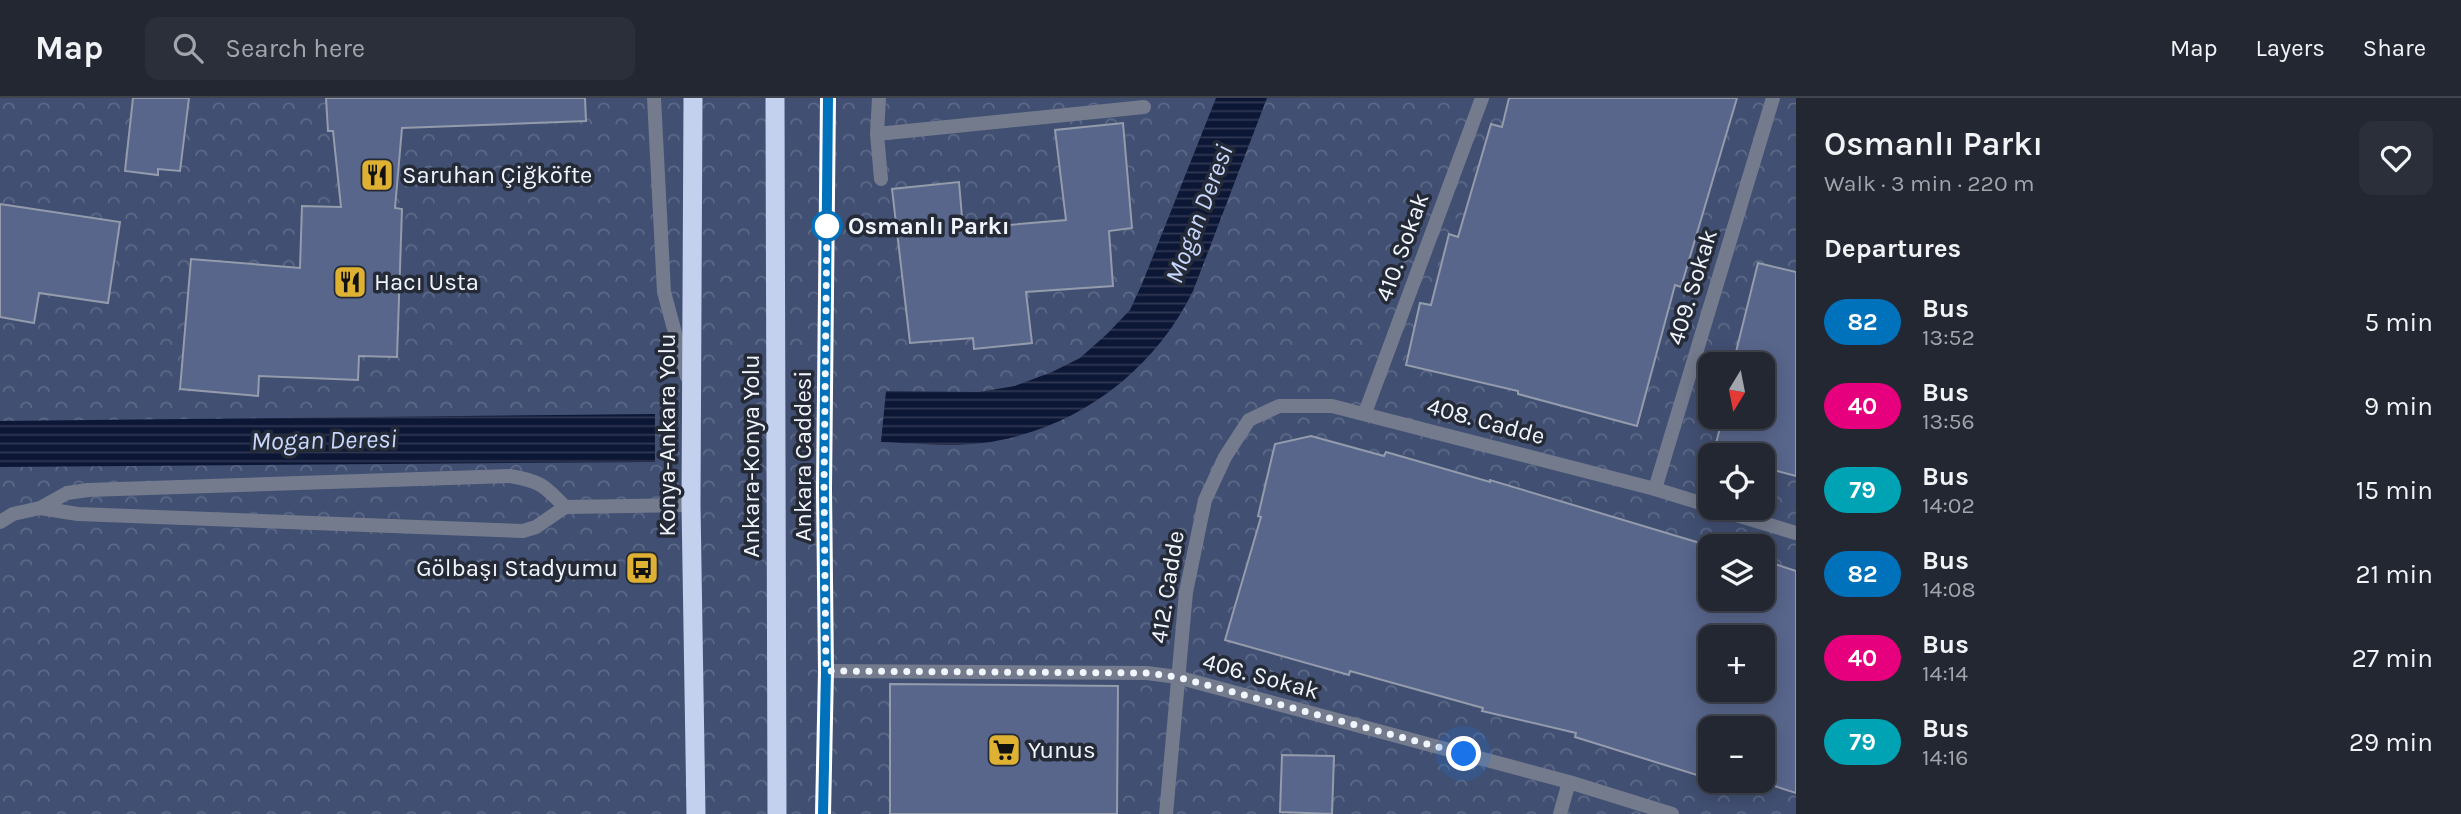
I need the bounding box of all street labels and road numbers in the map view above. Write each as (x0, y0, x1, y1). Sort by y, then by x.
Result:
street label: 410. Sokak (1369, 189, 1435, 305)
street label: 409. Sokak (1661, 226, 1723, 348)
street label: Konya-Ankara Yolu (653, 333, 681, 537)
street label: Ankara-Konya Yolu (737, 354, 765, 558)
street label: Ankara Caddesi (789, 370, 817, 542)
street label: 408. Cadde (1424, 392, 1548, 450)
street label: 412. Cadde (1144, 529, 1190, 645)
street label: 406. Sokak (1200, 647, 1322, 705)

